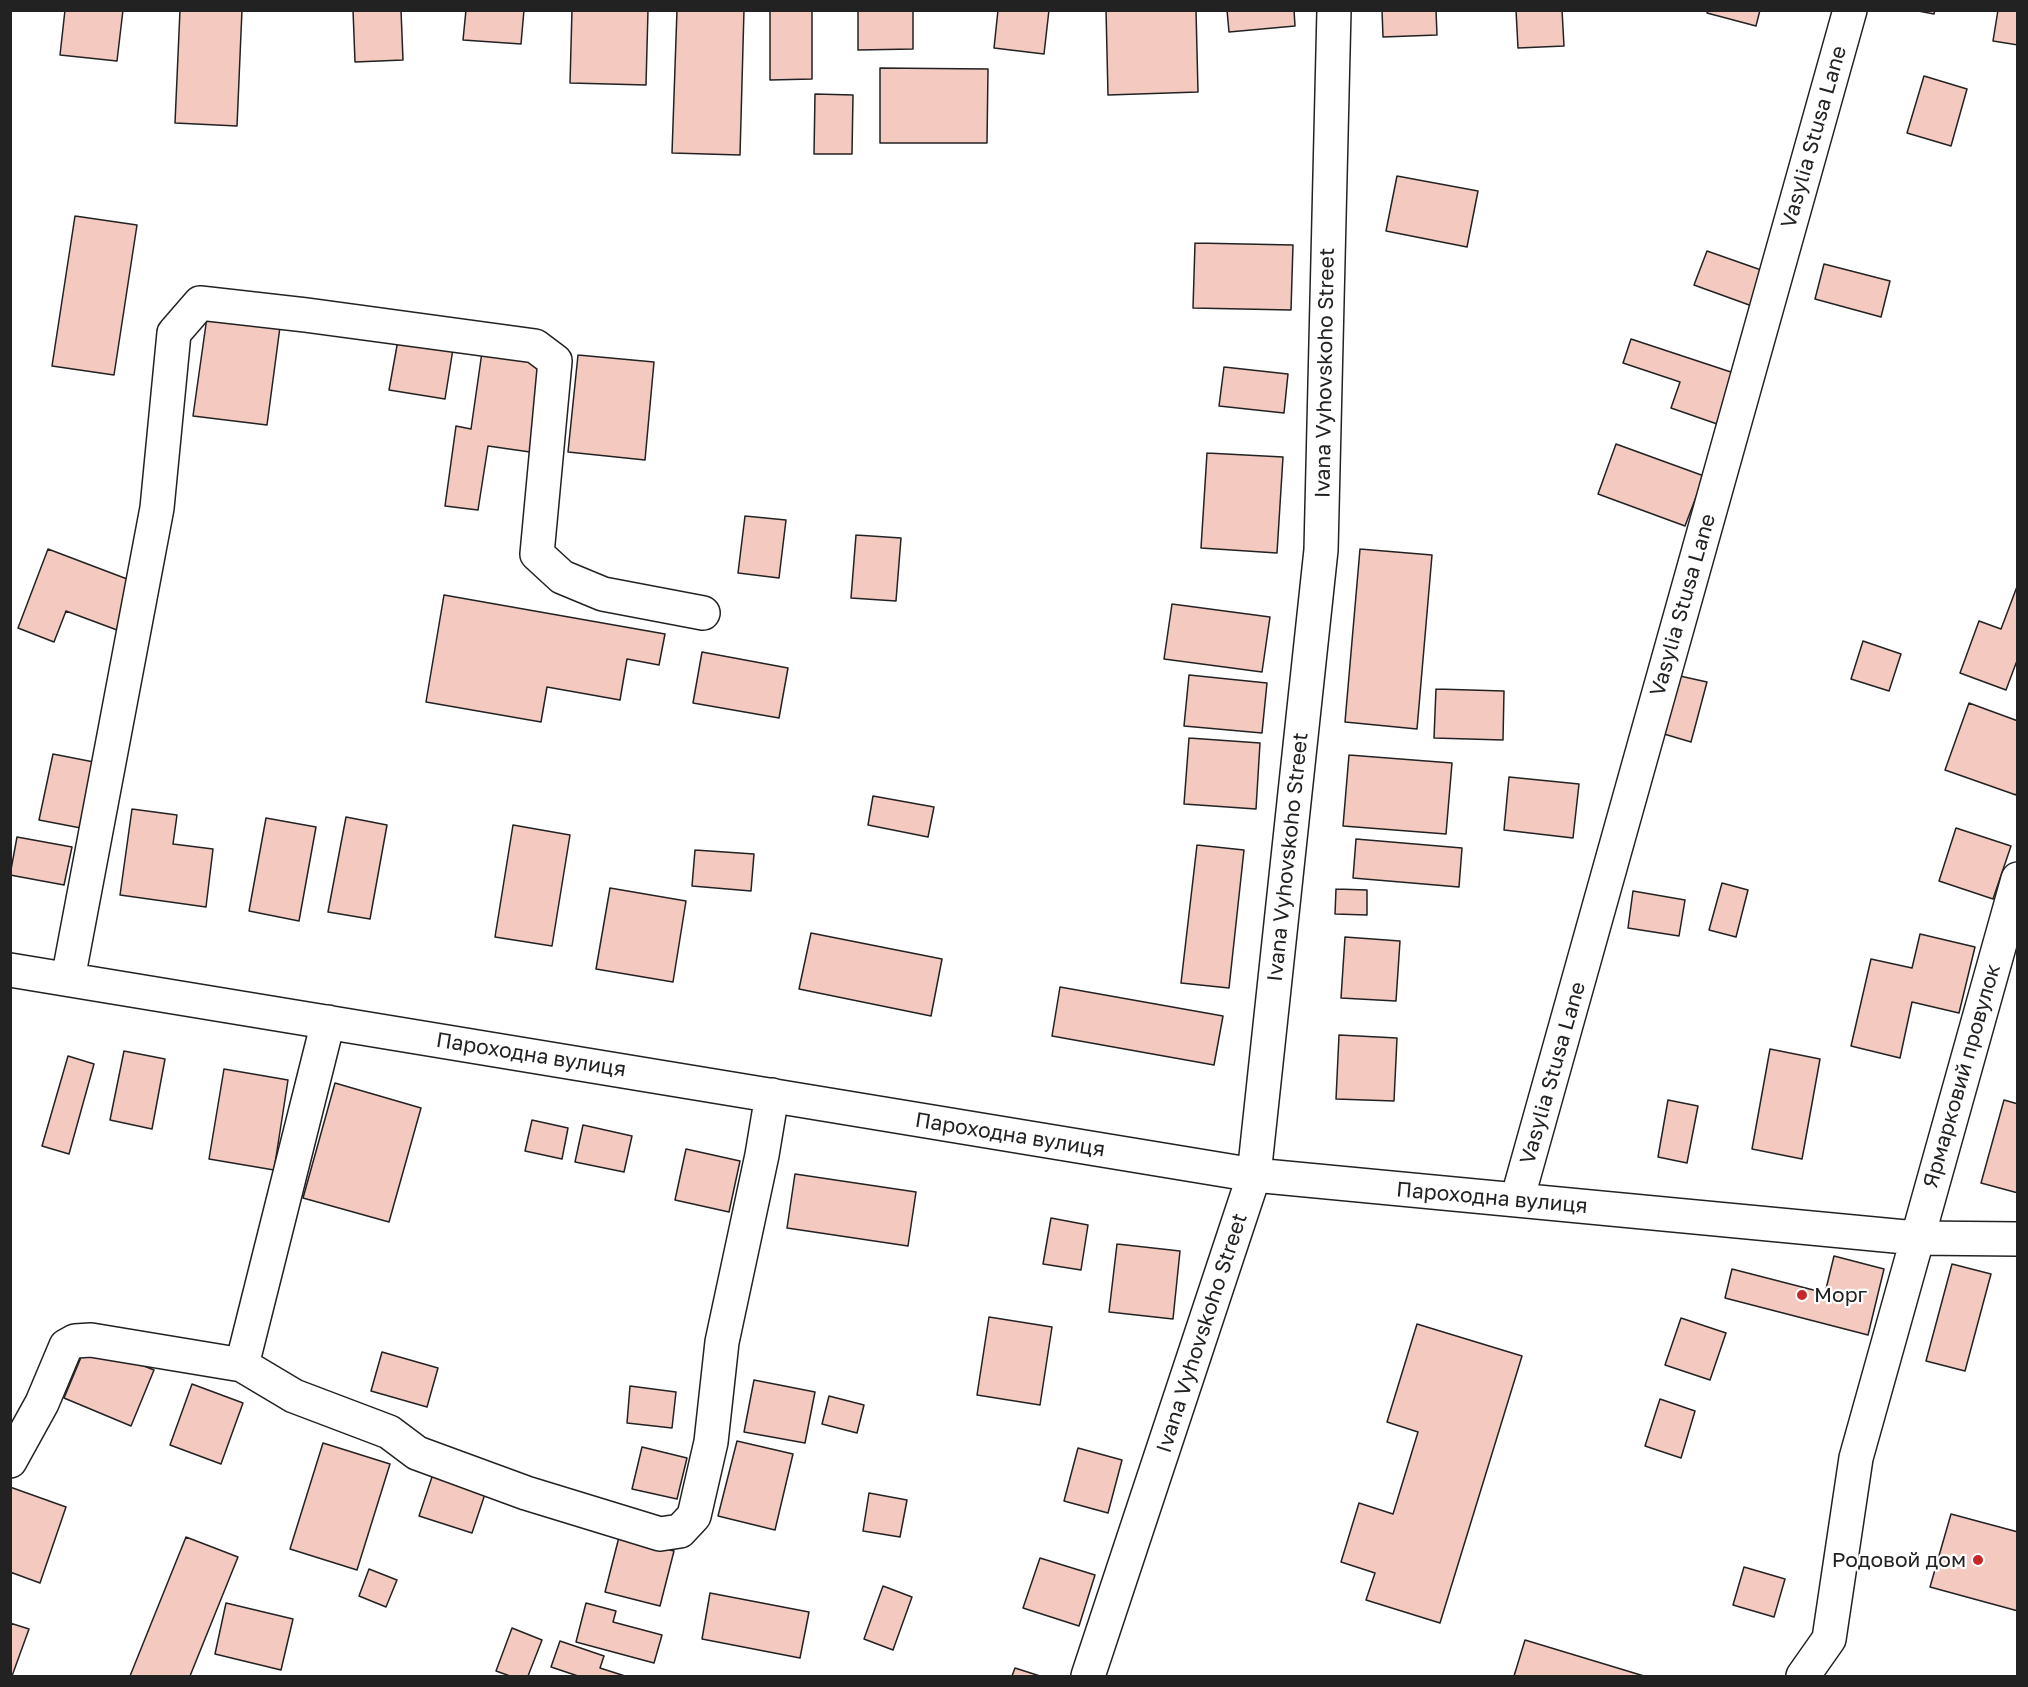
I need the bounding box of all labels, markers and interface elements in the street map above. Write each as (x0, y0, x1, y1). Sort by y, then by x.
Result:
street label: Vasylia Stusa Lane (1776, 43, 1852, 231)
street label: Ivana Vyhovskoho Street (1310, 248, 1340, 498)
street label: Vasylia Stusa Lane (1645, 511, 1721, 699)
street label: Ivana Vyhovskoho Street (1262, 731, 1314, 983)
street label: Ярмарковий провулок (1918, 961, 2006, 1191)
street label: Vasylia Stusa Lane (1515, 979, 1591, 1167)
street label: Пароходна вулиця (434, 1028, 628, 1082)
street label: Пароходна вулиця (913, 1108, 1107, 1162)
street label: Пароходна вулиця (1395, 1177, 1589, 1219)
street label: Ivana Vyhovskoho Street (1151, 1210, 1253, 1456)
place label: Морг (1814, 1282, 1867, 1308)
marker: Морг (1795, 1288, 1809, 1302)
place label: Родовой дом (1832, 1547, 1966, 1573)
marker: Родовой дом (1971, 1553, 1985, 1567)

